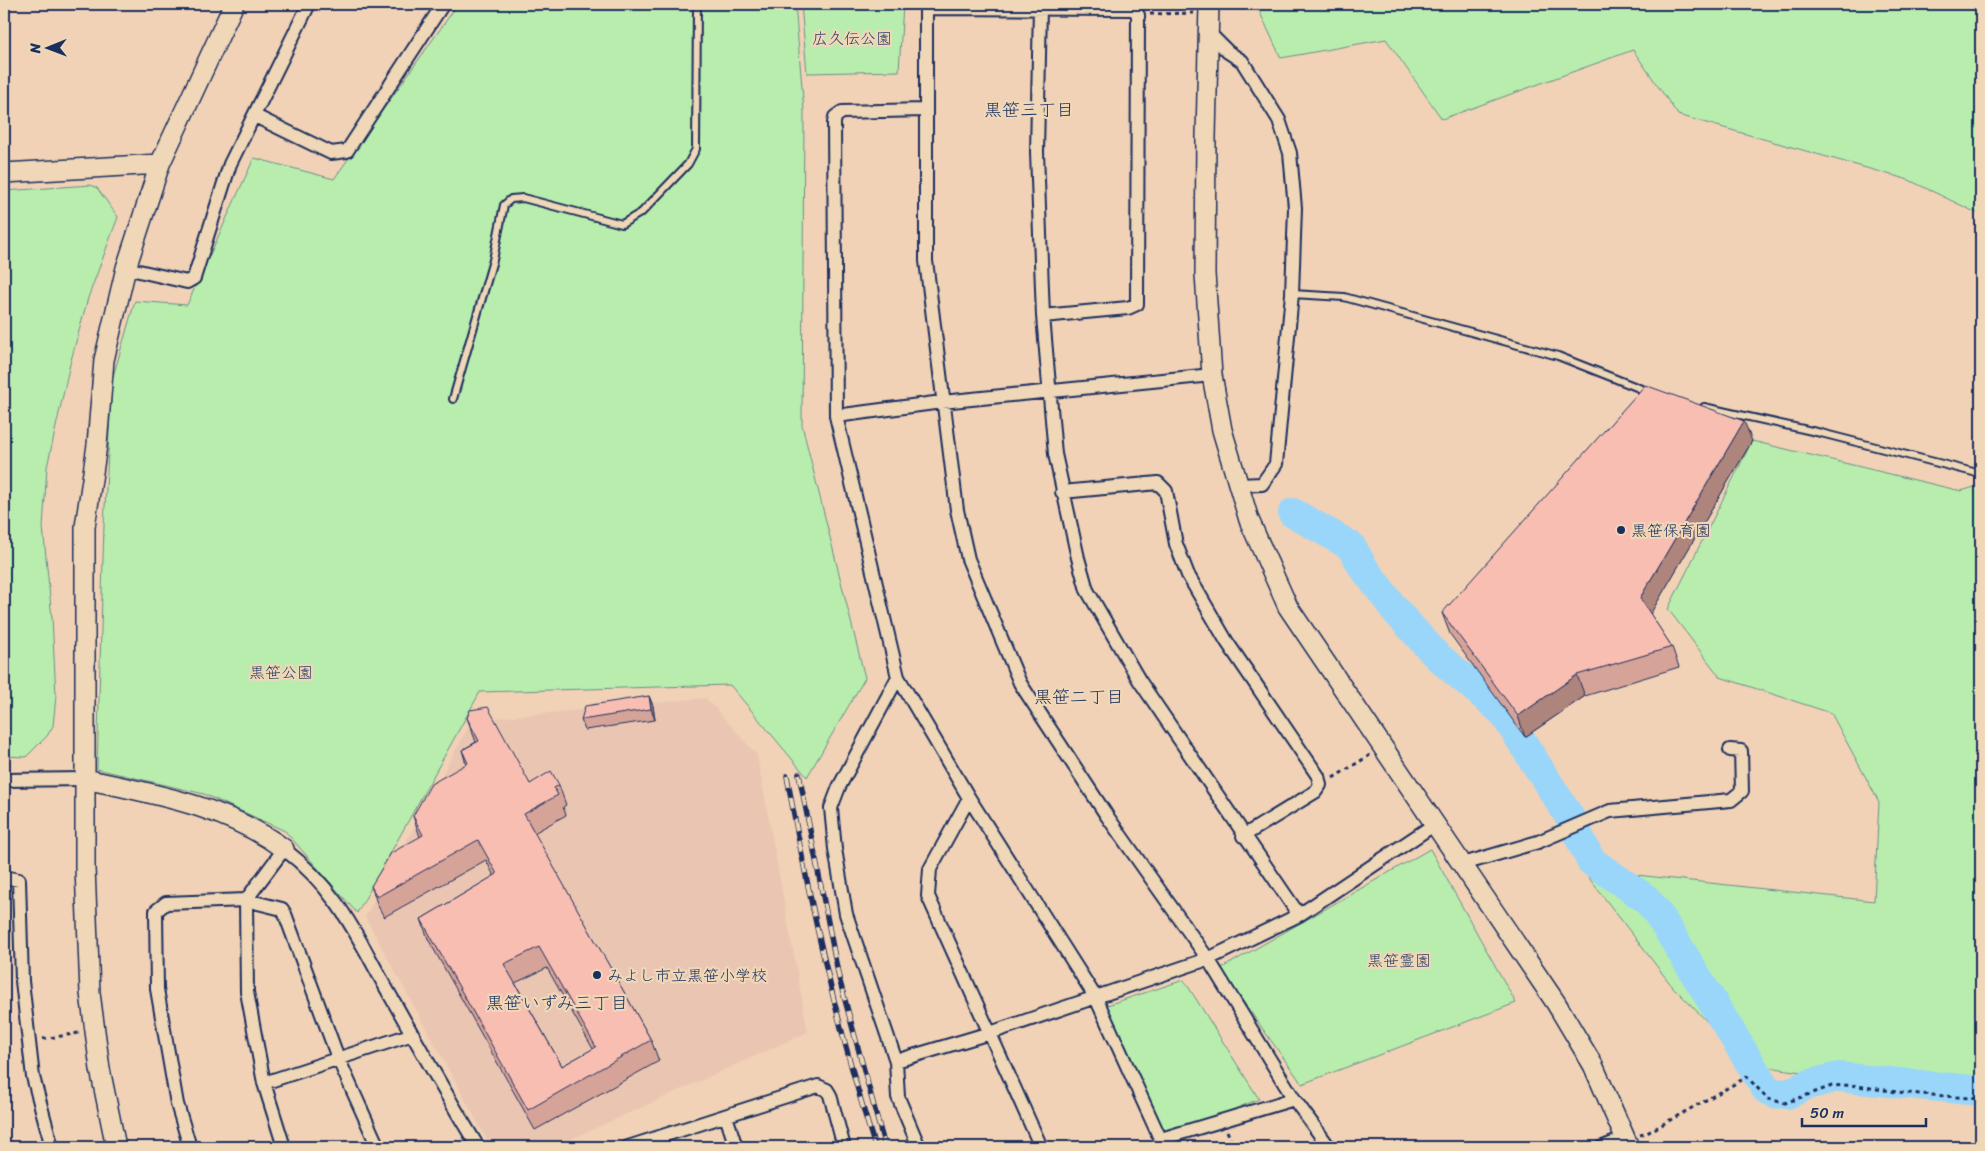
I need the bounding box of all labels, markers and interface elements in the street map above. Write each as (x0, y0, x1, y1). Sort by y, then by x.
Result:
north arrow (22, 22, 72, 72)
park label: 広久伝公園 (812, 24, 892, 53)
text: N (23, 43, 48, 54)
district label: 黒笹三丁目 (984, 94, 1074, 126)
place label: 黒笹保育園 (1631, 516, 1711, 545)
marker: 黒笹保育園 (1615, 524, 1627, 536)
park label: 黒笹公園 (249, 658, 313, 687)
district label: 黒笹二丁目 (1034, 681, 1124, 713)
park label: 黒笹霊園 (1367, 946, 1431, 975)
place label: みよし市立黒笹小学校 (607, 961, 767, 990)
marker: みよし市立黒笹小学校 (591, 969, 603, 981)
district label: 黒笹いずみ三丁目 (486, 987, 628, 1019)
scale bar (1802, 1096, 1926, 1128)
text: 50 m (1810, 1100, 1845, 1126)

